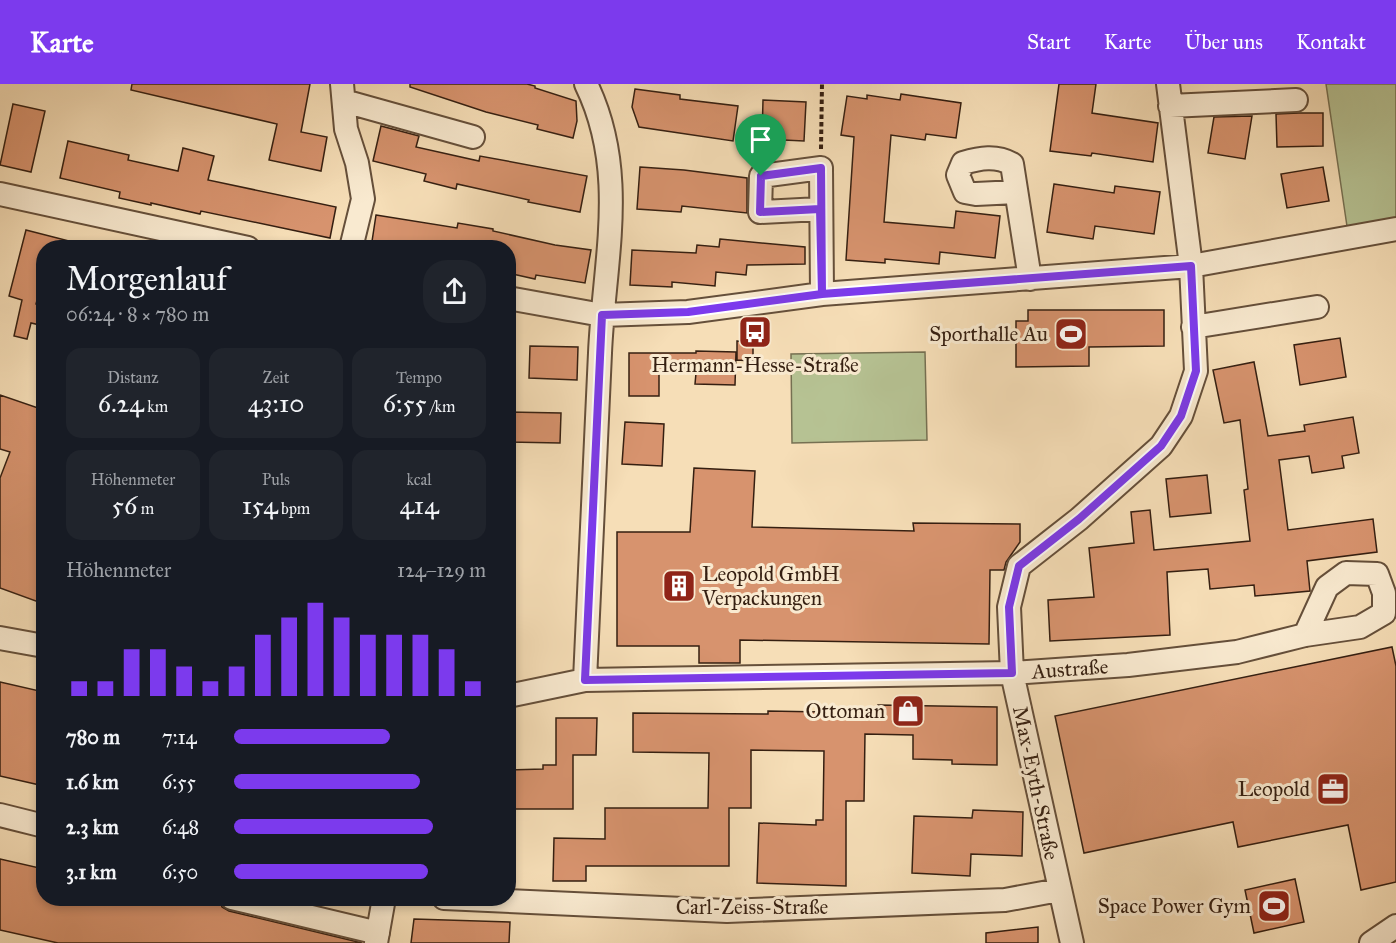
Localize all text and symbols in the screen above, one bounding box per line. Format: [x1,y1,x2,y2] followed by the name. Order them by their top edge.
[30,25,94,60] text: Karte
[1027,29,1071,55] text: Start
[1104,29,1152,55] text: Karte
[1185,29,1263,55] text: Über uns
[1296,29,1366,55] text: Kontakt
[735,114,786,176] pin
[744,123,777,156] icon: arrive
[66,259,227,299] text: Morgenlauf
[423,260,486,323] button: share
[66,302,209,326] text: 06:24 · 8 × 780 m
[737,314,773,350] bus stop icon: Hermann-Hesse-Straße
[1053,316,1089,352] sports icon: Sporthalle Au
[929,321,1048,347] place label: Sporthalle Au
[651,352,859,378] place label: Hermann-Hesse-Straße
[107,368,159,387] text: Distanz
[263,368,289,387] text: Zeit
[396,368,442,387] text: Tempo
[98,387,144,419] text: 6.24
[248,387,304,419] text: 43:10
[383,387,427,419] text: 6:55
[144,397,168,416] text: km
[427,397,455,416] text: /km
[91,470,175,489] text: Höhenmeter
[262,470,290,489] text: Puls
[406,470,432,489] text: kcal
[112,489,137,521] text: 56
[242,489,278,521] text: 154
[399,489,439,521] text: 414
[137,499,154,518] text: m
[278,499,310,518] text: bpm
[66,558,171,582] text: Höhenmeter
[397,558,486,582] text: 124–129 m
[701,561,840,611] place label: Leopold GmbH Verpackungen
[661,568,697,604] building icon: Leopold GmbH Verpackungen
[1030,653,1109,685] street label: Austraße
[890,693,926,729] shop icon: Ottoman
[806,698,885,724] place label: Ottoman
[1007,704,1065,863] street label: Max-Eyth-Straße
[66,725,120,749] text: 780 m
[162,725,197,749] text: 7:14
[66,770,119,794] text: 1.6 km
[162,770,196,794] text: 6:55
[1315,771,1351,807] office icon: Leopold
[1238,776,1310,802] place label: Leopold
[66,815,119,839] text: 2.3 km
[162,815,199,839] text: 6:48
[66,860,116,884] text: 3.1 km
[162,860,198,884] text: 6:50
[1256,888,1292,924] sports icon: Space Power Gym
[1098,893,1251,919] place label: Space Power Gym
[676,894,829,920] street label: Carl-Zeiss-Straße

